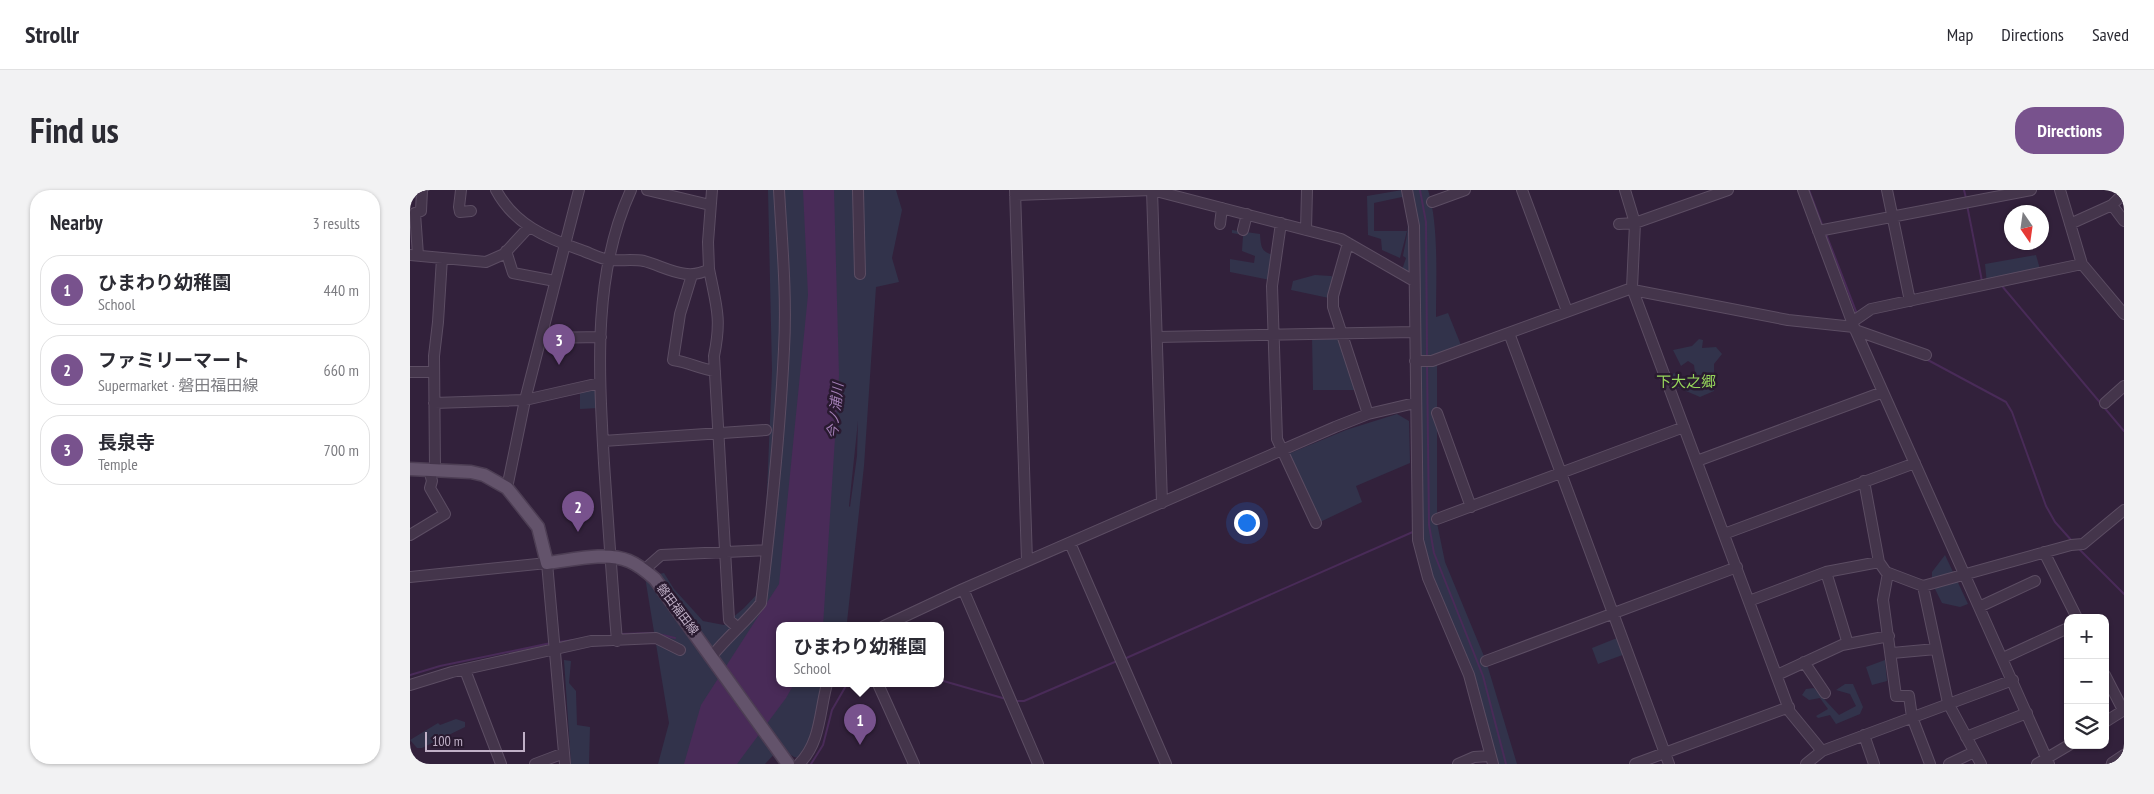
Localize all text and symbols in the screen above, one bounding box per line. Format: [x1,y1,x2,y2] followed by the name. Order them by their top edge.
[25,19,79,50] text: Strollr
[1947,23,1973,46] text: Map
[2001,23,2064,46] text: Directions
[2092,23,2129,46] text: Saved
[30,107,119,153] text: Find us
[2015,107,2124,154] button: Directions
[2004,205,2049,250] north arrow
[50,209,103,236] text: Nearby
[313,213,360,233] text: 3 results
[98,270,231,294] text: ひまわり幼稚園
[63,280,71,300] text: 1
[324,280,359,300] text: 440 m
[98,294,135,314] text: School
[543,324,575,365] pin: 3
[98,348,250,372] text: ファミリーマート
[63,360,71,380] text: 2
[324,360,359,380] text: 660 m
[1656,372,1716,391] district label: 下大之郷
[98,375,258,395] text: Supermarket · 磐田福田線
[823,380,847,440] water label: 今ノ浦川
[98,430,155,454] text: 長泉寺
[63,440,71,460] text: 3
[324,440,359,460] text: 700 m
[98,454,138,474] text: Temple
[562,491,594,532] pin: 2
[1234,510,1260,536] your location
[654,581,702,637] street label: 磐田福田線
[2064,614,2109,749] map controls
[2064,614,2109,659] button: +
[776,622,944,687] popup
[793,634,927,658] text: ひまわり幼稚園
[793,658,831,678] text: School
[2064,659,2109,704] button: −
[844,704,876,745] pin: 1
[2064,704,2109,749] button: layers
[425,729,525,752] scale bar
[432,732,463,750] text: 100 m

